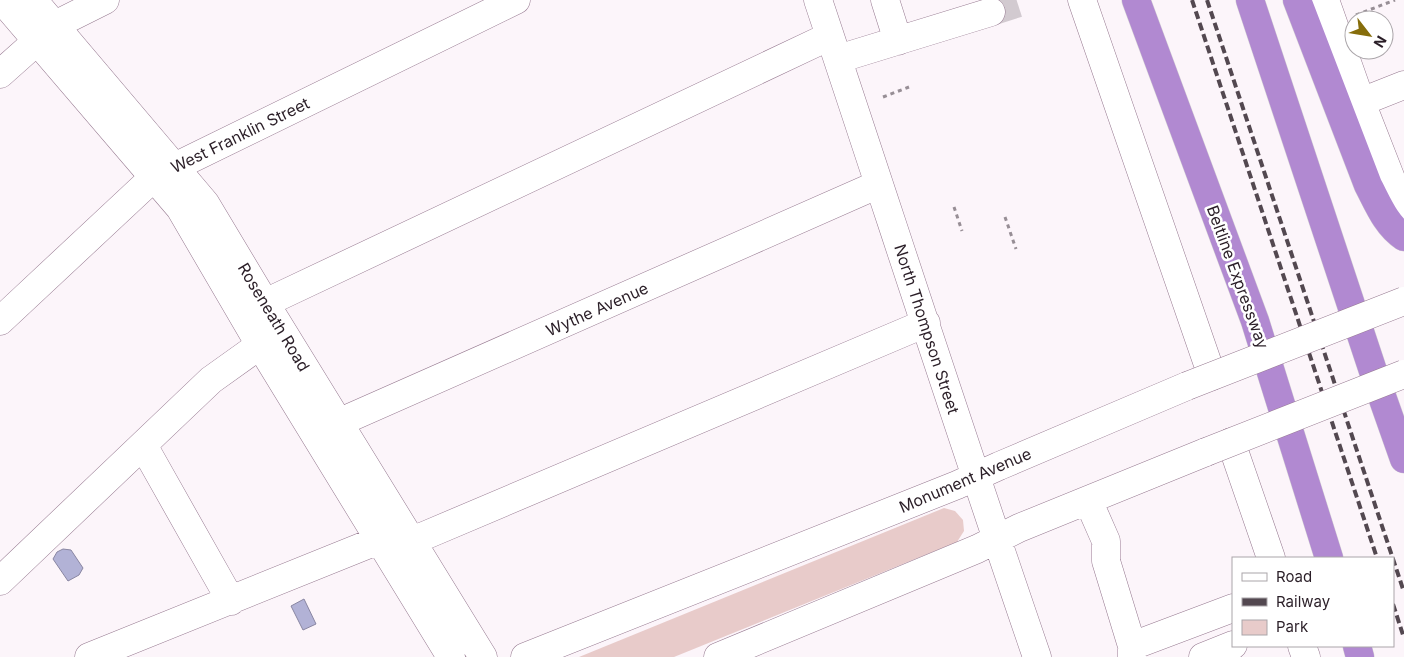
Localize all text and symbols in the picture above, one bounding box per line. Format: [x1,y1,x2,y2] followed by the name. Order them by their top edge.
[1344,10,1394,60] north arrow
[1371,33,1391,51] text: N
[168,93,312,177] street label: West Franklin Street
[1203,203,1273,351] street label: Beltline Expressway
[890,242,964,416] street label: North Thompson Street
[234,259,314,375] street label: Roseneath Road
[543,278,651,340] street label: Wythe Avenue
[896,443,1034,517] street label: Monument Avenue
[1232,557,1394,647] legend
[1276,567,1312,586] text: Road
[1276,592,1331,611] text: Railway
[1276,617,1309,636] text: Park

